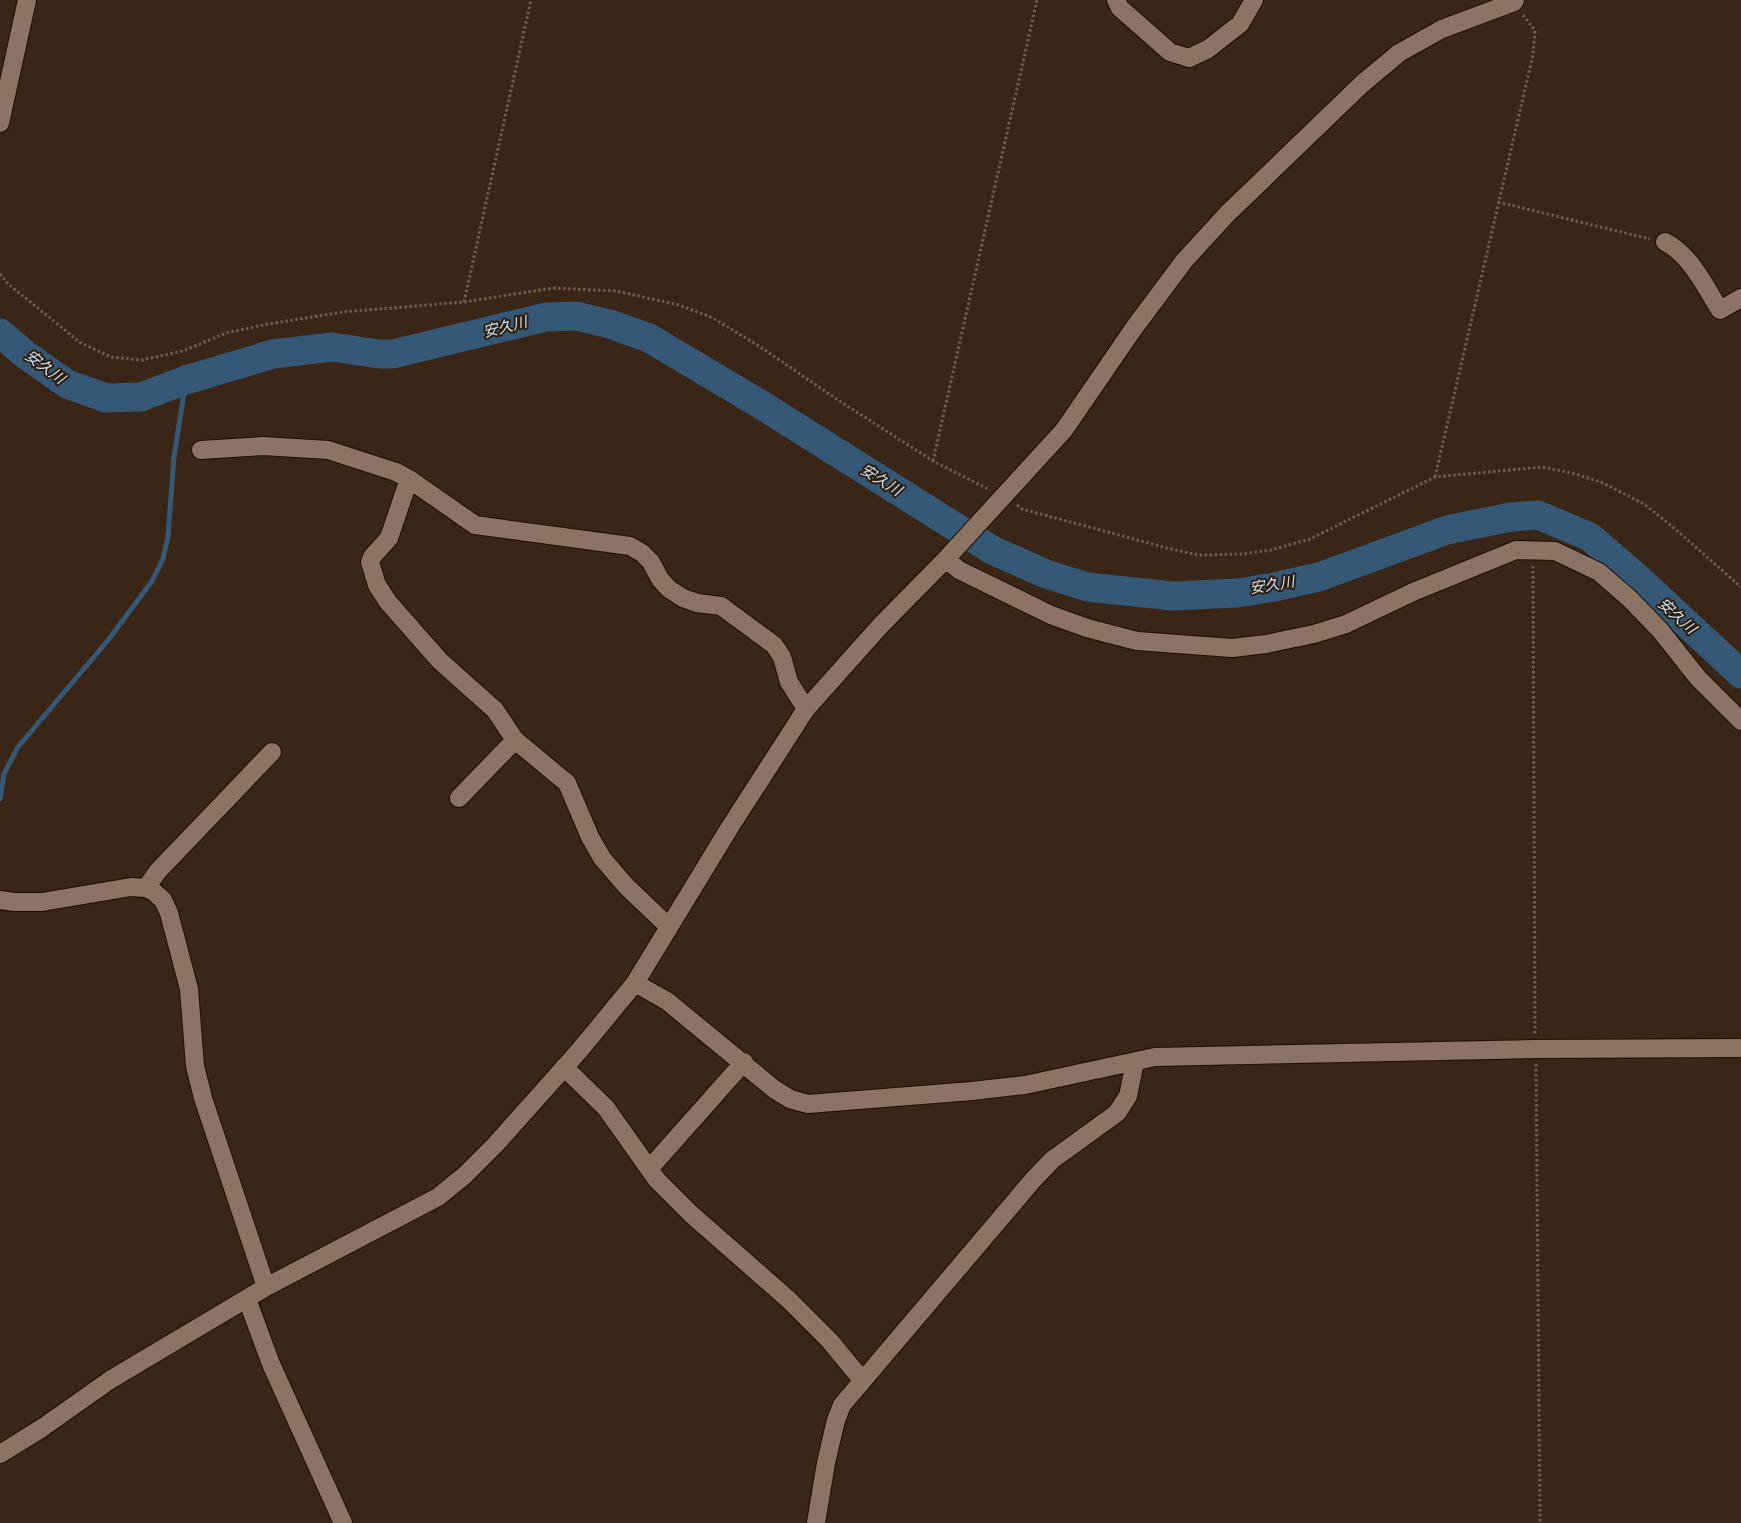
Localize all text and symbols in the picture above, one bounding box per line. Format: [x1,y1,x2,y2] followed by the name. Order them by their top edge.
[481,312,531,341] water label: 安久川
[22,346,70,389] water label: 安久川
[857,460,907,501] water label: 安久川
[1248,572,1298,597] water label: 安久川
[1654,594,1701,639] water label: 安久川

